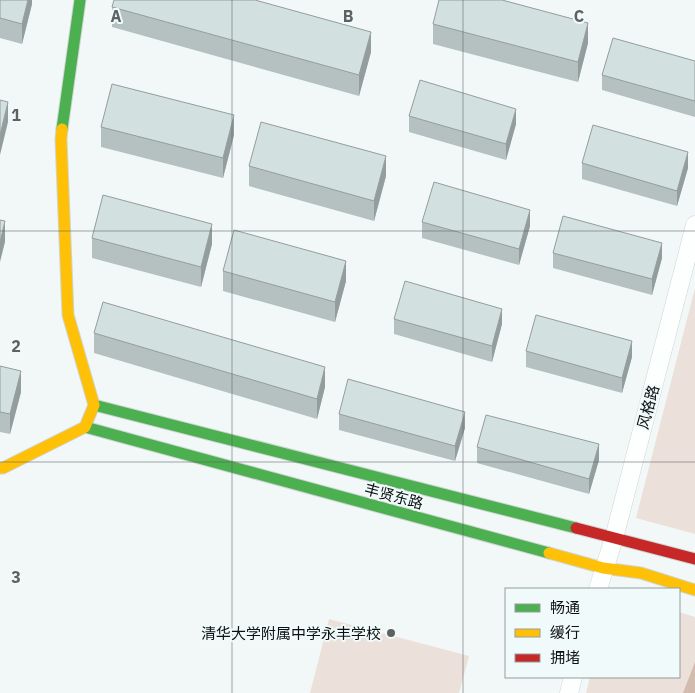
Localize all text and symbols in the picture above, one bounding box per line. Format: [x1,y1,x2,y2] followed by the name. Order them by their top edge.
[111,6,122,26] text: A
[343,6,354,26] text: B
[574,6,584,26] text: C
[11,105,21,125] text: 1
[11,336,21,356] text: 2
[633,383,663,431] street label: 风格路
[363,479,425,513] street label: 丰贤东路
[11,567,21,587] text: 3
[505,588,680,678] legend
[550,598,580,617] text: 畅通
[550,623,580,642] text: 缓行
[201,624,381,643] place label: 清华大学附属中学永丰学校
[385,627,397,639] marker: 清华大学附属中学永丰学校
[550,648,580,667] text: 拥堵

